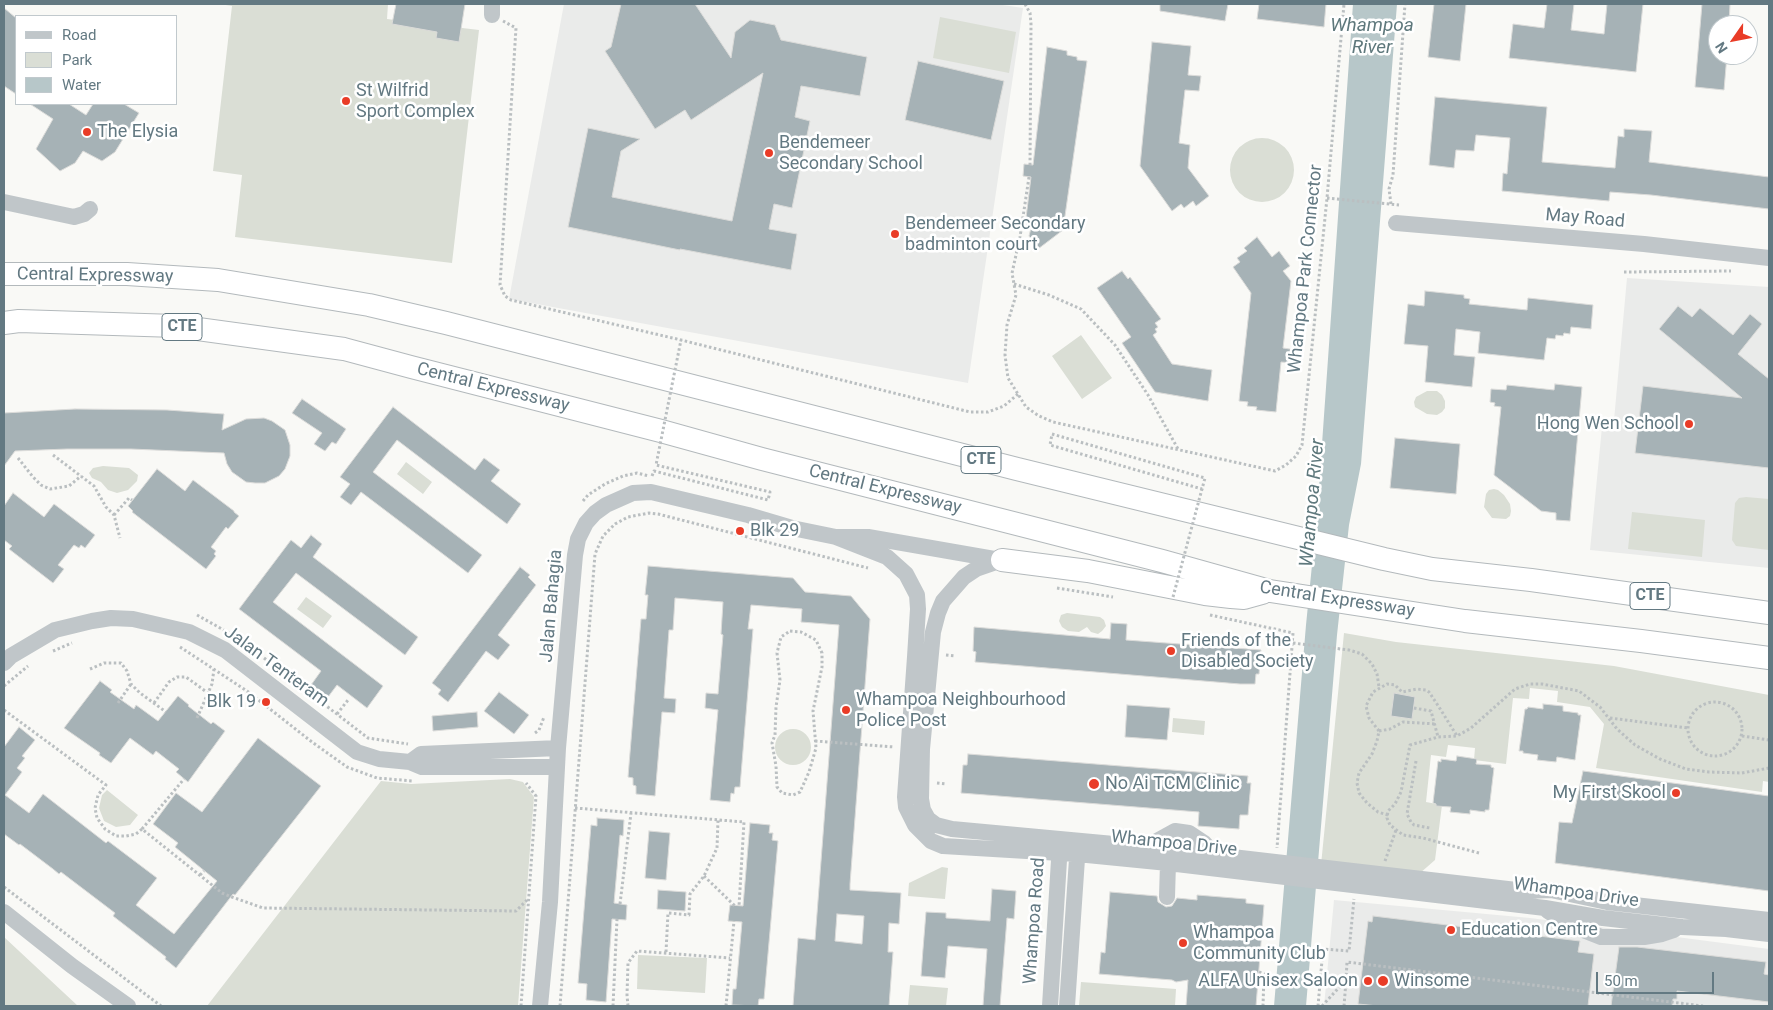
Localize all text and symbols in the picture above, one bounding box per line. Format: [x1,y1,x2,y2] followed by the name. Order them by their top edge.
[15,15,178,105] legend
[1330,15,1414,59] water label: Whampoa River
[1708,15,1758,65] north arrow
[62,26,96,44] text: Road
[1712,39,1731,56] text: N
[62,51,92,69] text: Park
[62,76,101,94] text: Water
[356,80,475,122] place label: St Wilfrid Sport Complex
[340,95,352,107] marker: St Wilfrid Sport Complex
[97,121,178,143] place label: The Elysia
[81,126,93,138] marker: The Elysia
[779,132,923,174] place label: Bendemeer Secondary School
[763,147,775,159] marker: Bendemeer Secondary School
[1284,164,1328,374] street label: Whampoa Park Connector
[1544,205,1626,233] street label: May Road
[905,213,1085,255] place label: Bendemeer Secondary badminton court
[889,228,901,240] marker: Bendemeer Secondary badminton court
[17,264,173,288] street label: Central Expressway
[162,314,202,341] road number: CTE
[414,359,572,417] street label: Central Expressway
[1537,413,1679,435] place label: Hong Wen School
[1683,418,1695,430] marker: Hong Wen School
[1296,438,1330,568] water label: Whampoa River
[961,446,1001,474] road number: CTE
[806,461,964,519] street label: Central Expressway
[750,520,799,542] place label: Blk 29
[734,525,746,537] marker: Blk 29
[536,549,568,663] street label: Jalan Bahagia
[1258,577,1416,623] street label: Central Expressway
[1630,582,1670,610] road number: CTE
[219,622,333,712] street label: Jalan Tenteram
[1181,630,1314,672] place label: Friends of the Disabled Society
[1165,645,1177,657] marker: Friends of the Disabled Society
[856,689,1066,732] place label: Whampoa Neighbourhood Police Post
[207,691,256,713] place label: Blk 19
[260,696,272,708] marker: Blk 19
[840,704,852,716] marker: Whampoa Neighbourhood Police Post
[1105,773,1240,795] place label: No Ai TCM Clinic
[1087,777,1101,791] marker: No Ai TCM Clinic
[1553,782,1666,804] place label: My First Skool
[1670,787,1682,799] marker: My First Skool
[1110,827,1238,861] street label: Whampoa Drive
[1020,857,1050,985] street label: Whampoa Road
[1512,874,1640,912] street label: Whampoa Drive
[1461,919,1598,941] place label: Education Centre
[1193,922,1326,964] place label: Whampoa Community Club
[1445,924,1457,936] marker: Education Centre
[1177,937,1189,949] marker: Whampoa Community Club
[1598,962,1716,994] scale bar
[1198,970,1358,992] place label: ALFA Unisex Saloon
[1394,970,1469,992] place label: Winsome
[1604,972,1638,990] text: 50 m
[1376,974,1390,988] marker: Winsome
[1362,975,1374,987] marker: ALFA Unisex Saloon

